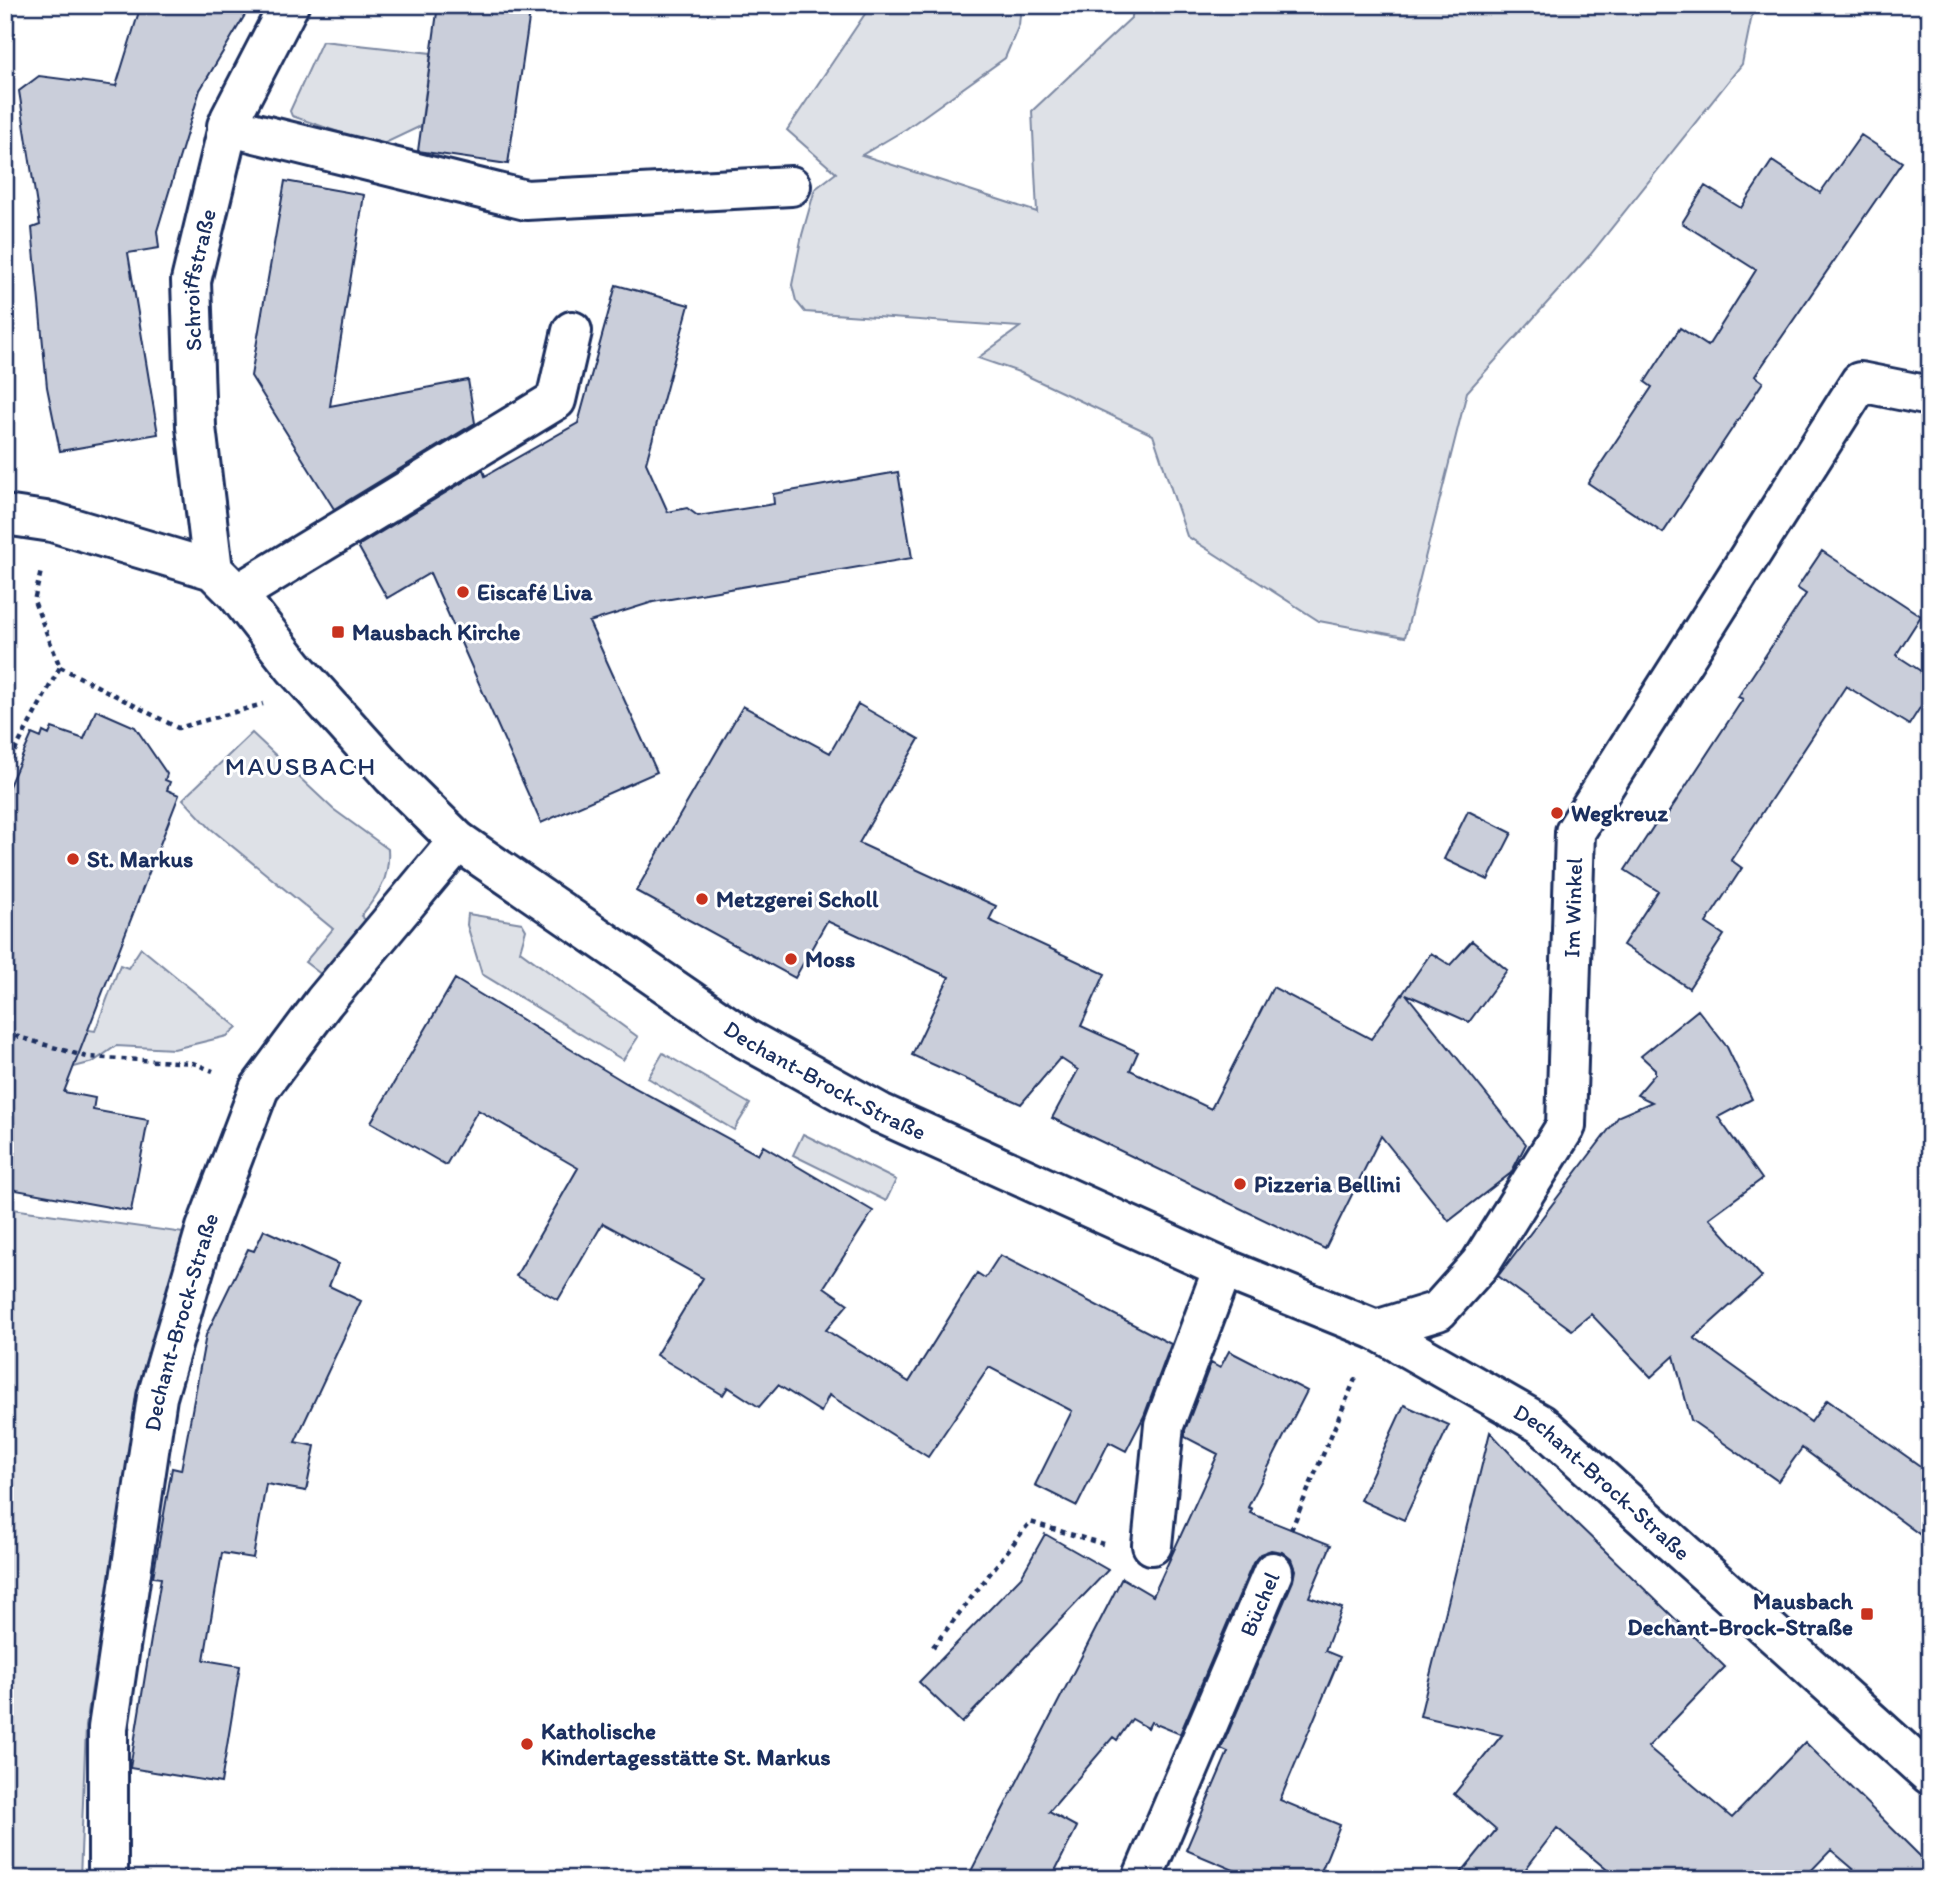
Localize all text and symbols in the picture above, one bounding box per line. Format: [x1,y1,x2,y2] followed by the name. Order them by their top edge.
[176,206,222,352] street label: Schroiffstraße
[477,578,593,606] place label: Eiscafé Liva
[455,584,471,600] marker: Eiscafé Liva
[352,618,521,646] place label: Mausbach Kirche
[330,624,346,640] marker: Mausbach Kirche
[225,750,377,782] district label: MAUSBACH
[1571,799,1668,827] place label: Wegkreuz
[1549,805,1565,821] marker: Wegkreuz
[87,845,193,873] place label: St. Markus
[65,851,81,867] marker: St. Markus
[1557,857,1588,958] street label: Im Winkel
[716,885,879,913] place label: Metzgerei Scholl
[694,891,710,907] marker: Metzgerei Scholl
[805,945,855,973] place label: Moss
[783,951,799,967] marker: Moss
[718,1014,931,1146] street label: Dechant-Brock-Straße
[1254,1170,1401,1198] place label: Pizzeria Bellini
[1232,1176,1248,1192] marker: Pizzeria Bellini
[138,1209,225,1433] street label: Dechant-Brock-Straße
[1509,1397,1696,1566] street label: Dechant-Brock-Straße
[1233,1567,1286,1641] street label: Büchel
[1627,1587,1854,1641] place label: Mausbach Dechant-Brock-Straße
[1859,1606,1875,1622] marker: Mausbach Dechant-Brock-Straße
[541,1717,831,1771] place label: Katholische Kindertagesstätte St. Markus
[519,1736,535,1752] marker: Katholische Kindertagesstätte St. Markus

